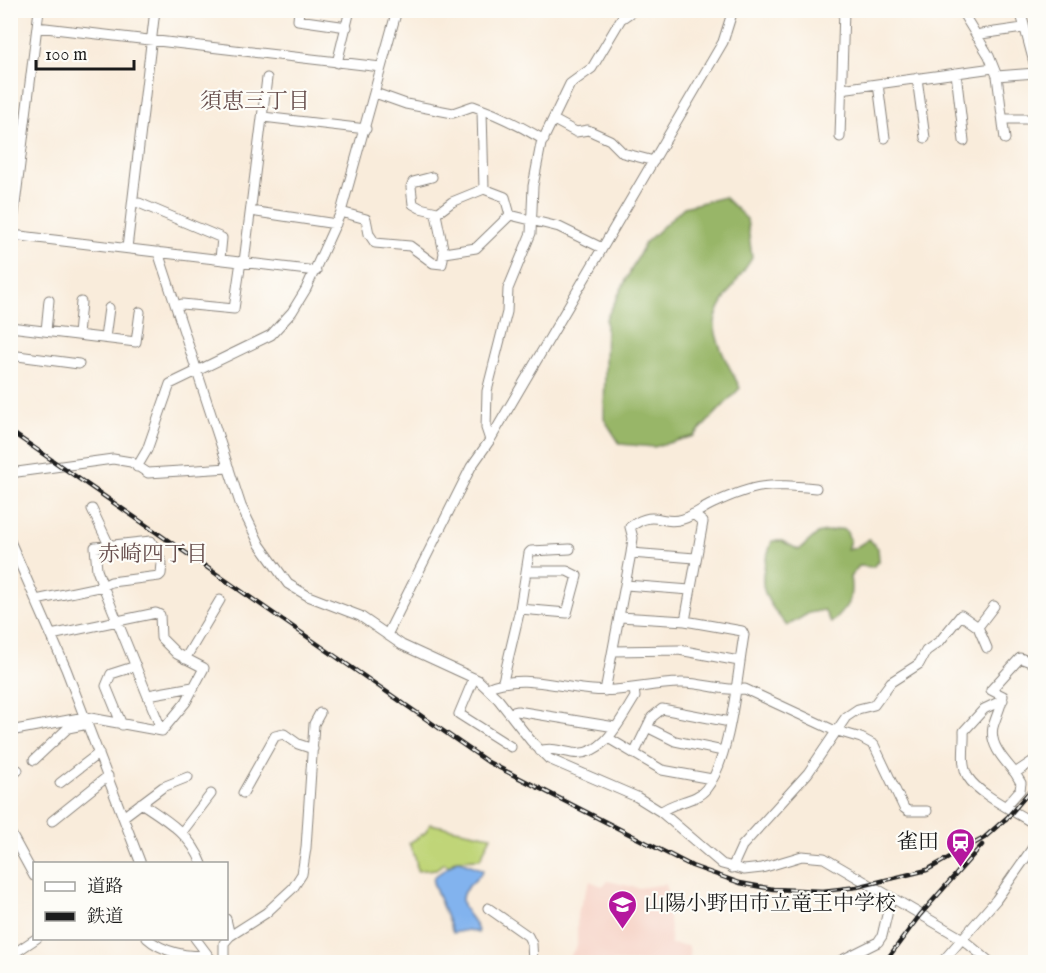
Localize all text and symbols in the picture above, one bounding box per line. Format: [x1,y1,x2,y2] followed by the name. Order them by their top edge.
[36,33,134,71] scale bar
[45,44,87,67] text: 100 m
[200,88,310,116] district label: 須恵三丁目
[98,541,208,569] district label: 赤崎四丁目
[944,826,976,868] station icon: 雀田
[897,829,939,856] place label: 雀田
[33,862,228,940] legend
[87,876,123,899] text: 道路
[607,888,639,930] school or university icon: 山陽小野田市立竜王中学校
[644,891,896,918] place label: 山陽小野田市立竜王中学校
[87,906,123,929] text: 鉄道

